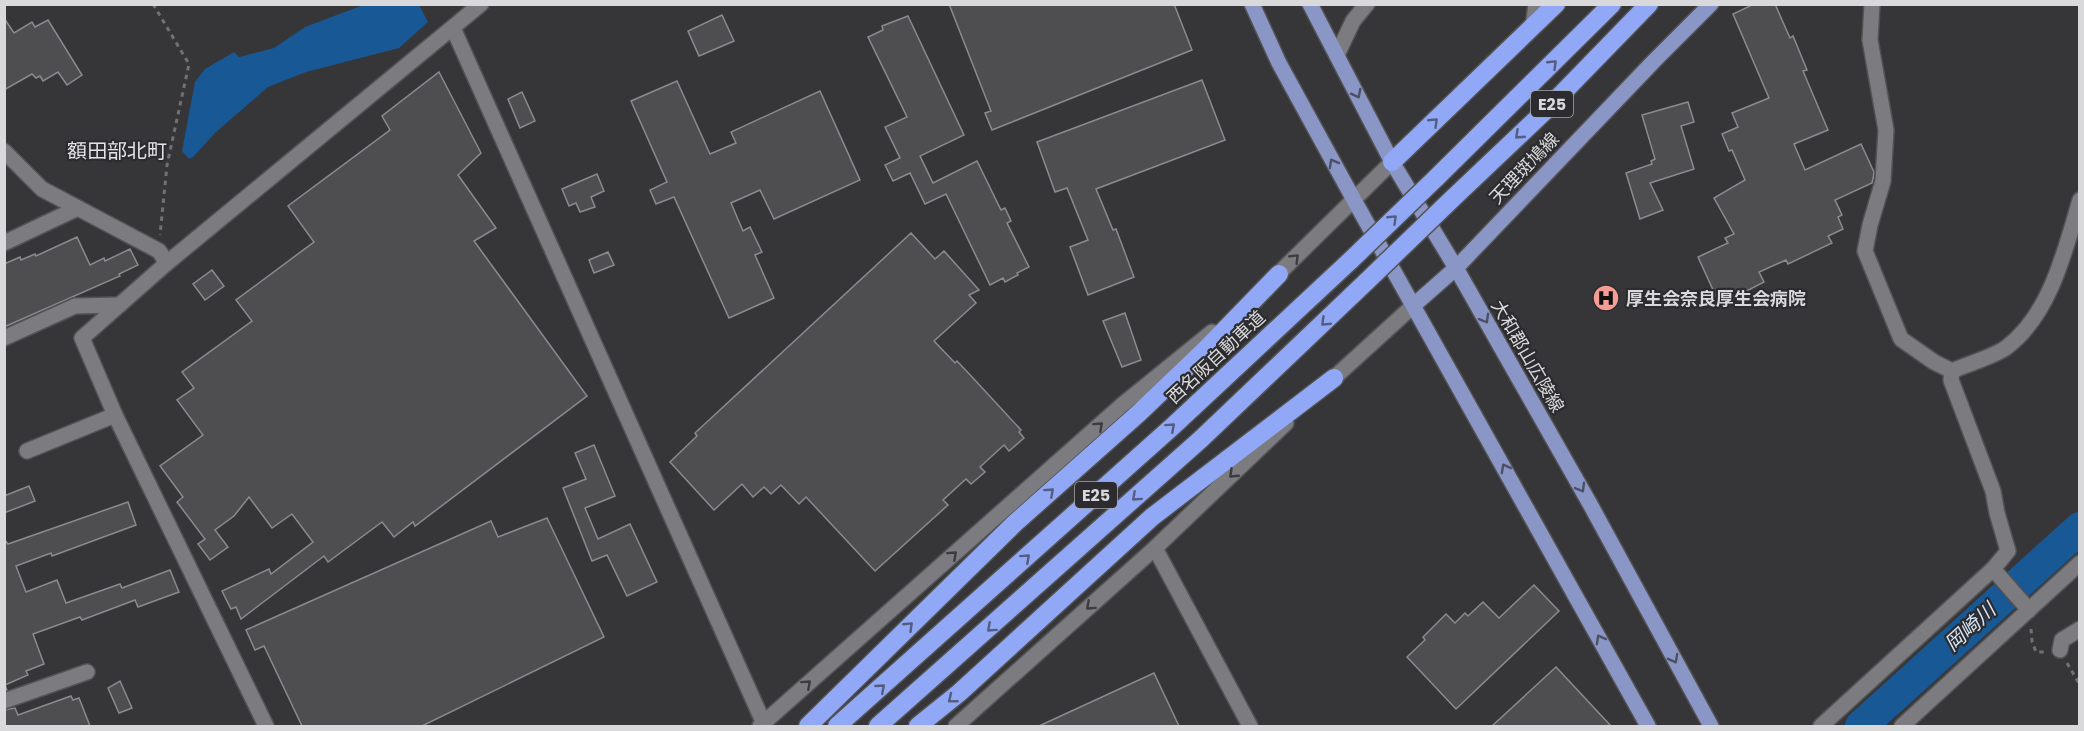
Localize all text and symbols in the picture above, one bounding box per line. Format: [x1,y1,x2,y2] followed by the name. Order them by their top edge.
[1545,61,1556,72] one-way arrow
[1350,87,1361,98] one-way arrow
[1531,91,1573,117] road number: E25
[1427,118,1438,129] one-way arrow
[1484,127,1564,209] street label: 天理斑鳩線
[1515,128,1526,139] one-way arrow
[67,137,167,165] district label: 額田部北町
[1329,159,1340,169] one-way arrow
[1386,216,1397,227] one-way arrow
[1289,254,1299,265] one-way arrow
[1591,283,1621,313] hospital icon: 厚生会奈良厚生会病院
[1626,286,1806,311] place label: 厚生会奈良厚生会病院
[1486,295,1570,417] street label: 大和郡山広陵線
[1161,305,1271,409] street label: 西名阪自動車道
[1477,313,1489,323] one-way arrow
[1321,314,1332,325] one-way arrow
[1092,422,1103,433] one-way arrow
[1164,424,1175,435] one-way arrow
[1501,464,1512,475] one-way arrow
[1229,467,1239,478] one-way arrow
[1075,482,1117,508] road number: E25
[1574,482,1585,492] one-way arrow
[1043,488,1054,499] one-way arrow
[1132,490,1143,501] one-way arrow
[946,551,957,562] one-way arrow
[1019,554,1030,565] one-way arrow
[1938,595,2003,657] water label: 岡崎川
[1086,599,1096,610] one-way arrow
[987,621,998,632] one-way arrow
[902,622,912,633] one-way arrow
[1595,635,1607,645] one-way arrow
[1667,653,1678,664] one-way arrow
[800,680,811,691] one-way arrow
[874,684,885,695] one-way arrow
[948,691,959,702] one-way arrow

